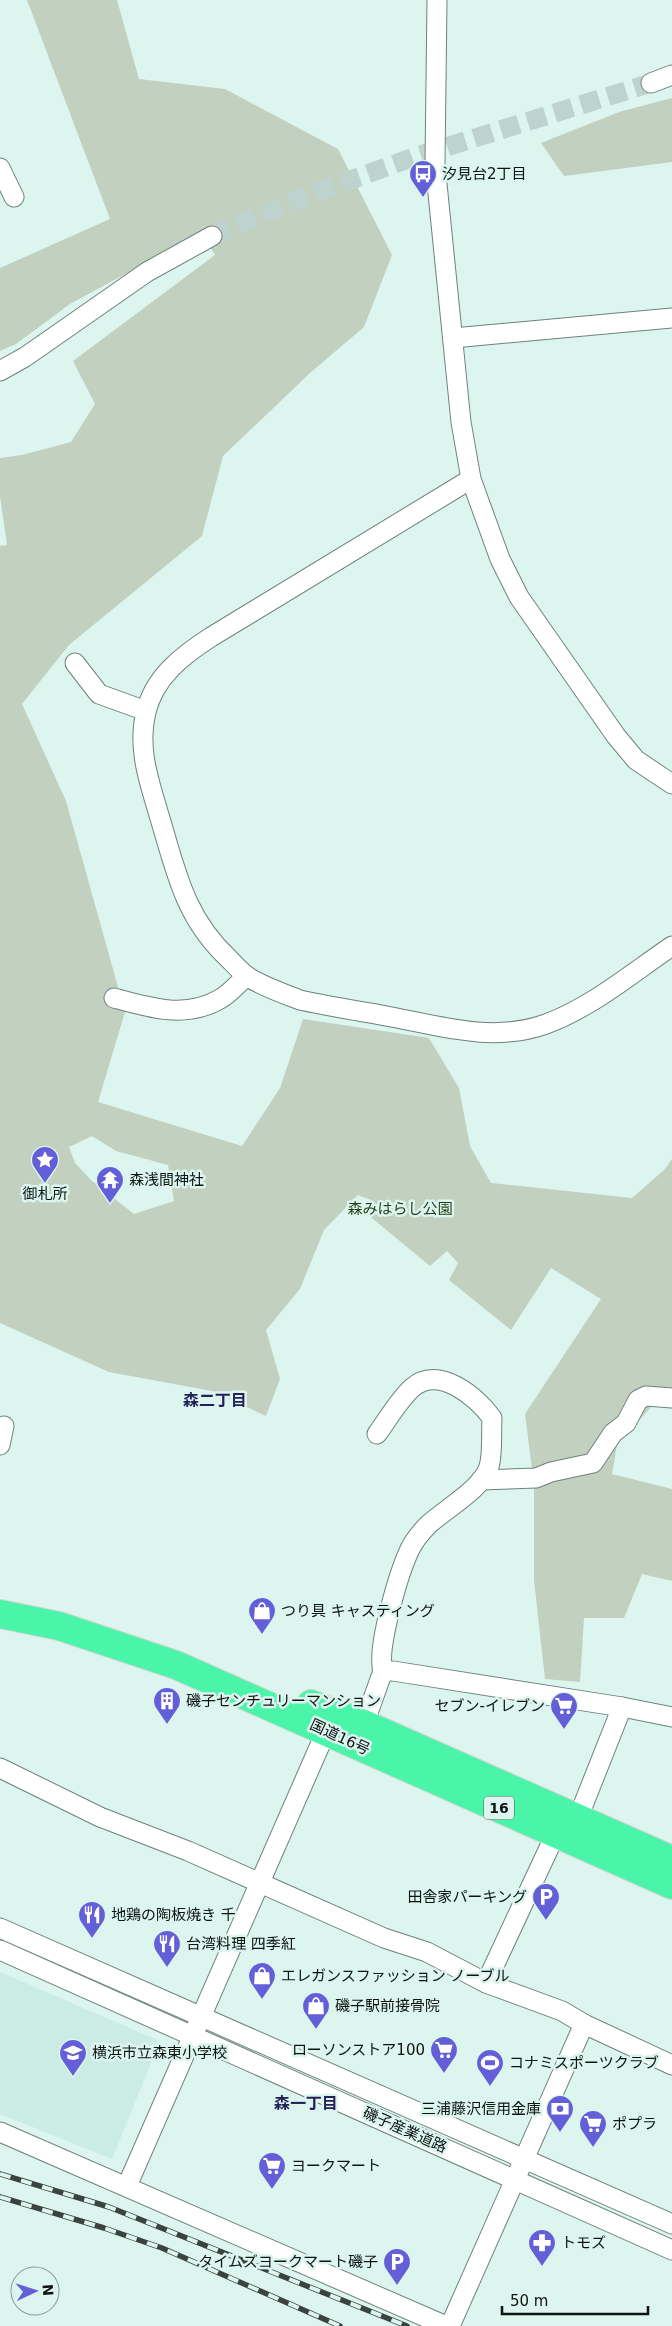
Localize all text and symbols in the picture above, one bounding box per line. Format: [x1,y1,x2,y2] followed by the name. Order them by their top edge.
[408,159,438,198] bus stop icon: 汐見台2丁目
[442,165,527,183] place label: 汐見台2丁目
[30,1145,60,1184] place icon: 御札所
[95,1165,125,1204] temple icon: 森浅間神社
[129,1171,204,1189] place label: 森浅間神社
[22,1185,68,1203] place label: 御札所
[347,1200,453,1218] park label: 森みはらし公園
[183,1391,247,1410] district label: 森二丁目
[247,1596,277,1635] shop icon: つり具 キャスティング
[281,1602,435,1620] place label: つり具 キャスティング
[152,1686,182,1725] building icon: 磯子センチュリーマンション
[549,1691,579,1730] supermarket icon: セブン-イレブン
[186,1692,381,1710] place label: 磯子センチュリーマンション
[435,1697,545,1715] place label: セブン-イレブン
[307,1715,373,1759] street label: 国道16号
[484,1796,514,1820] road number: 16
[531,1882,561,1921] parking icon: 田舎家パーキング
[407,1888,527,1906] place label: 田舎家パーキング
[77,1900,107,1939] restaurant icon: 地鶏の陶板焼き 千
[111,1906,236,1924] place label: 地鶏の陶板焼き 千
[152,1929,182,1968] restaurant icon: 台湾料理 四季紅
[186,1935,296,1953] place label: 台湾料理 四季紅
[247,1961,277,2000] shop icon: エレガンスファッション ノーブル
[281,1967,510,1985] place label: エレガンスファッション ノーブル
[301,1991,331,2030] shop icon: 磯子駅前接骨院
[335,1997,440,2015] place label: 磯子駅前接骨院
[429,2035,459,2074] supermarket icon: ローソンストア100
[58,2038,88,2077] school or university icon: 横浜市立森東小学校
[292,2041,425,2059] place label: ローソンストア100
[92,2044,227,2062] place label: 横浜市立森東小学校
[475,2048,505,2087] sports icon: コナミスポーツクラブ
[509,2054,659,2072] place label: コナミスポーツクラブ
[274,2094,338,2113] district label: 森一丁目
[545,2094,575,2133] bank icon: 三浦藤沢信用金庫
[421,2100,541,2118] place label: 三浦藤沢信用金庫
[360,2103,450,2157] street label: 磯子産業道路
[578,2109,608,2148] supermarket icon: ポプラ
[612,2115,657,2133] place label: ポプラ
[257,2151,287,2190] supermarket icon: ヨークマート
[291,2157,381,2175] place label: ヨークマート
[527,2228,557,2267] pharmacy icon: トモズ
[561,2234,606,2252] place label: トモズ
[382,2247,412,2286] parking icon: タイムズヨークマート磯子
[198,2253,378,2271] place label: タイムズヨークマート磯子
[10,2266,60,2316] north arrow
[40,2284,56,2296] text: N
[502,2284,648,2316] scale bar
[510,2292,548,2310] text: 50 m

